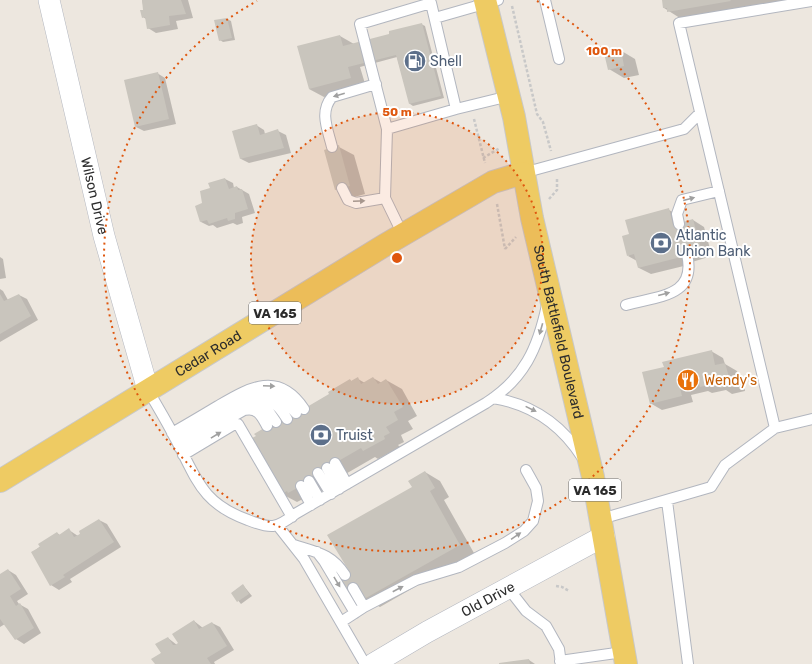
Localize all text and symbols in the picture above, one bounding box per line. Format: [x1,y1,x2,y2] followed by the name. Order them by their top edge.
[586,44,622,58] text: 100 m
[402,48,428,74] fuel station icon: Shell
[430,53,462,70] place label: Shell
[332,92,344,98] one-way arrow
[382,105,412,119] text: 50 m
[77,156,111,236] street label: Wilson Drive
[683,196,695,202] one-way arrow
[353,198,366,205] one-way arrow
[676,227,751,260] place label: Atlantic Union Bank
[648,230,674,256] bank icon: Atlantic Union Bank
[530,243,587,421] street label: South Battlefield Boulevard
[390,251,404,265] centre of rings
[658,291,670,297] one-way arrow
[249,302,301,324] road number: VA 165
[538,324,544,336] one-way arrow
[172,327,245,381] street label: Cedar Road
[675,367,701,393] restaurant icon: Wendy's
[704,372,757,389] place label: Wendy's
[263,383,276,389] one-way arrow
[525,406,536,412] one-way arrow
[308,422,334,448] bank icon: Truist
[336,427,373,444] place label: Truist
[211,431,221,439] one-way arrow
[569,479,621,501] road number: VA 165
[511,532,521,540] one-way arrow
[333,576,340,588] one-way arrow
[458,578,518,621] street label: Old Drive
[393,586,404,592] one-way arrow

